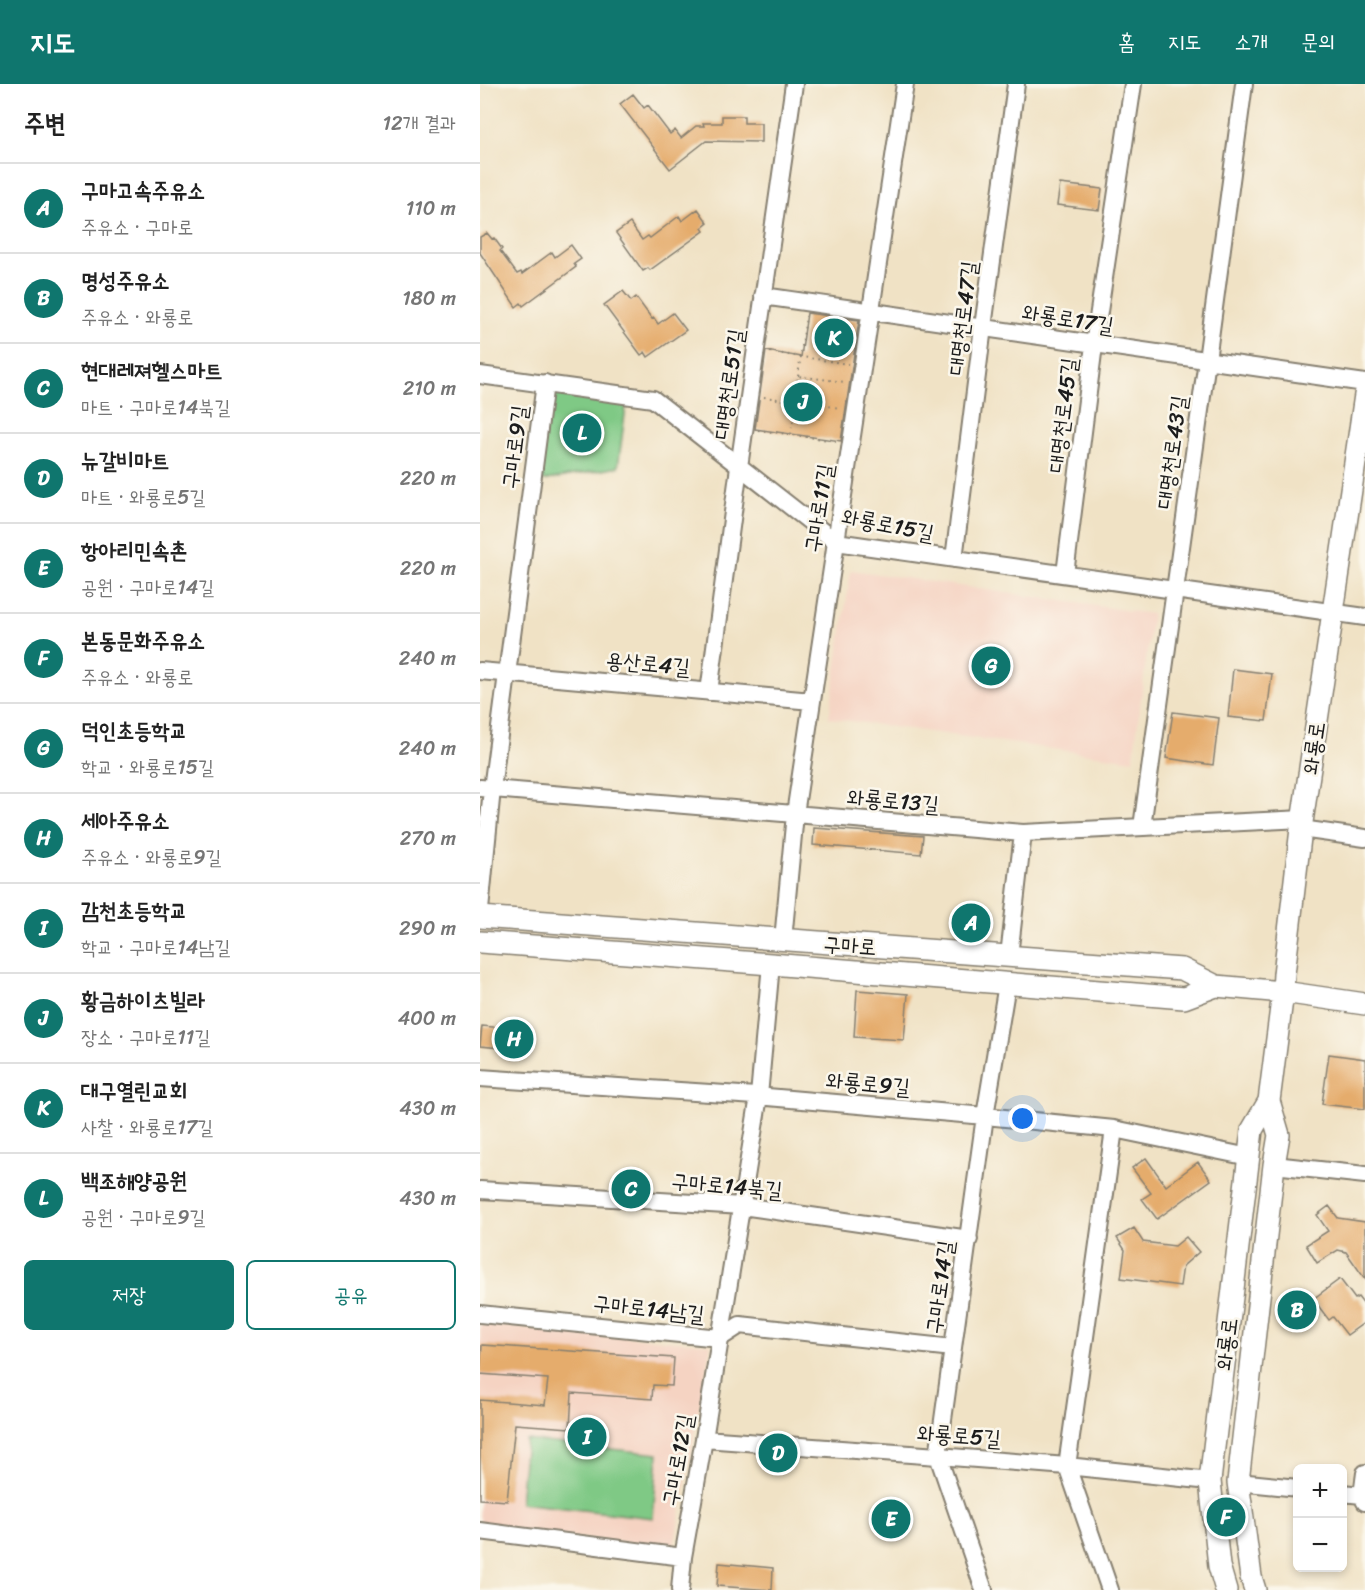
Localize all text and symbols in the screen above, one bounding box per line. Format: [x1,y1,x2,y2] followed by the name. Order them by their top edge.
[30,18,75,67] text: 지도
[1118,23,1135,61] text: 홈
[1168,23,1201,61] text: 지도
[1234,23,1268,61] text: 소개
[1301,23,1335,61] text: 문의
[24,100,66,146] text: 주변
[382,106,456,141] text: 12개 결과
[81,171,205,210] text: 구마고속주유소
[37,191,50,226] text: A
[406,191,456,226] text: 110 m
[81,210,193,245] text: 주유소 · 구마로
[936,258,989,377] street label: 대명천로47길
[81,261,170,300] text: 명성주유소
[37,281,50,316] text: B
[402,281,456,316] text: 180 m
[1019,292,1117,345] street label: 와룡로17길
[81,300,193,335] text: 주유소 · 와룡로
[814,316,854,360] pin: K
[701,326,756,442] street label: 대명천로51길
[81,351,223,390] text: 현대레져헬스마트
[1036,355,1089,475] street label: 대명천로45길
[37,371,50,406] text: C
[403,371,456,406] text: 210 m
[784,380,822,424] pin: J
[81,390,231,425] text: 마트 · 구마로14북길
[1144,392,1199,511] street label: 대명천로43길
[490,403,539,491] street label: 구마로9길
[562,410,602,456] pin: L
[81,441,170,480] text: 뉴갈비마트
[792,460,845,555] street label: 구마로11길
[38,461,49,496] text: D
[400,461,456,496] text: 220 m
[81,480,206,515] text: 마트 · 와룡로5길
[838,496,938,553] street label: 와룡로15길
[81,531,187,570] text: 항아리민속촌
[38,551,49,586] text: E
[400,551,456,586] text: 220 m
[81,570,214,605] text: 공원 · 구마로14길
[81,621,205,660] text: 본동문화주유소
[604,640,692,687] street label: 용산로4길
[38,641,49,676] text: F
[399,641,456,676] text: 240 m
[972,644,1010,688] pin: G
[81,660,193,695] text: 주유소 · 와룡로
[81,711,187,750] text: 덕인초등학교
[1290,719,1337,777] street label: 와룡로
[37,731,50,766] text: G
[399,731,456,766] text: 240 m
[81,750,214,785] text: 학교 · 와룡로15길
[845,777,941,824] street label: 와룡로13길
[81,801,170,840] text: 세아주유소
[36,821,51,856] text: H
[400,821,456,856] text: 270 m
[81,840,222,875] text: 주유소 · 와룡로9길
[81,891,187,930] text: 감천초등학교
[952,900,990,946] pin: A
[40,911,47,946] text: I
[399,911,456,946] text: 290 m
[822,924,878,967] street label: 구마로
[81,930,231,965] text: 학교 · 구마로14남길
[81,981,205,1020] text: 황금하이츠빌라
[39,1001,48,1036] text: J
[398,1001,456,1036] text: 400 m
[495,1016,534,1062] pin: H
[81,1020,210,1055] text: 장소 · 구마로11길
[824,1060,912,1107] street label: 와룡로9길
[81,1071,187,1110] text: 대구열린교회
[37,1091,50,1126] text: K
[399,1091,456,1126] text: 430 m
[1008,1104,1037,1133] your location
[81,1110,213,1145] text: 사찰 · 와룡로17길
[81,1161,187,1200] text: 백조해양공원
[670,1161,785,1210] street label: 구마로14북길
[612,1166,650,1212] pin: C
[39,1181,48,1216] text: L
[399,1181,456,1216] text: 430 m
[81,1200,206,1235] text: 공원 · 구마로9길
[914,1238,965,1336] street label: 구마로14길
[24,1260,234,1330] button: 저장
[246,1260,456,1330] button: 공유
[591,1283,707,1334] street label: 구마로14남길
[1278,1288,1316,1332] pin: B
[1204,1315,1249,1373] street label: 와룡로
[650,1411,705,1509] street label: 구마로12길
[916,1413,1003,1458] street label: 와룡로5길
[568,1414,606,1460] pin: I
[758,1430,798,1476] pin: D
[1293,1464,1347,1572] map controls
[1293,1464,1347,1518] button: +
[1206,1494,1246,1540] pin: F
[872,1496,910,1542] pin: E
[1293,1518,1347,1572] button: −

